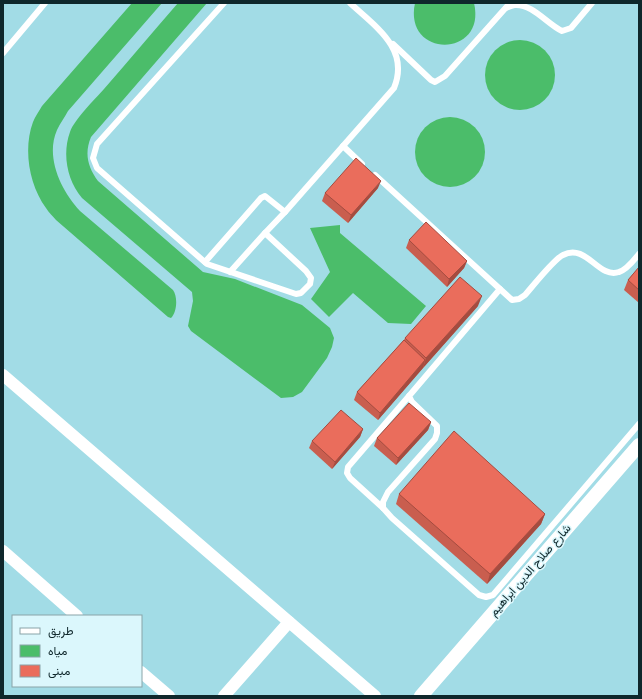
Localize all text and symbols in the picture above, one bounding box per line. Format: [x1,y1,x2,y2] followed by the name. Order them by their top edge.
[485,520,575,620] street label: شارع صلاح الدين ابراهيم
[12,615,142,687] legend
[48,623,74,639] text: طريق
[48,643,67,659] text: مياه
[48,663,70,679] text: مبنى

